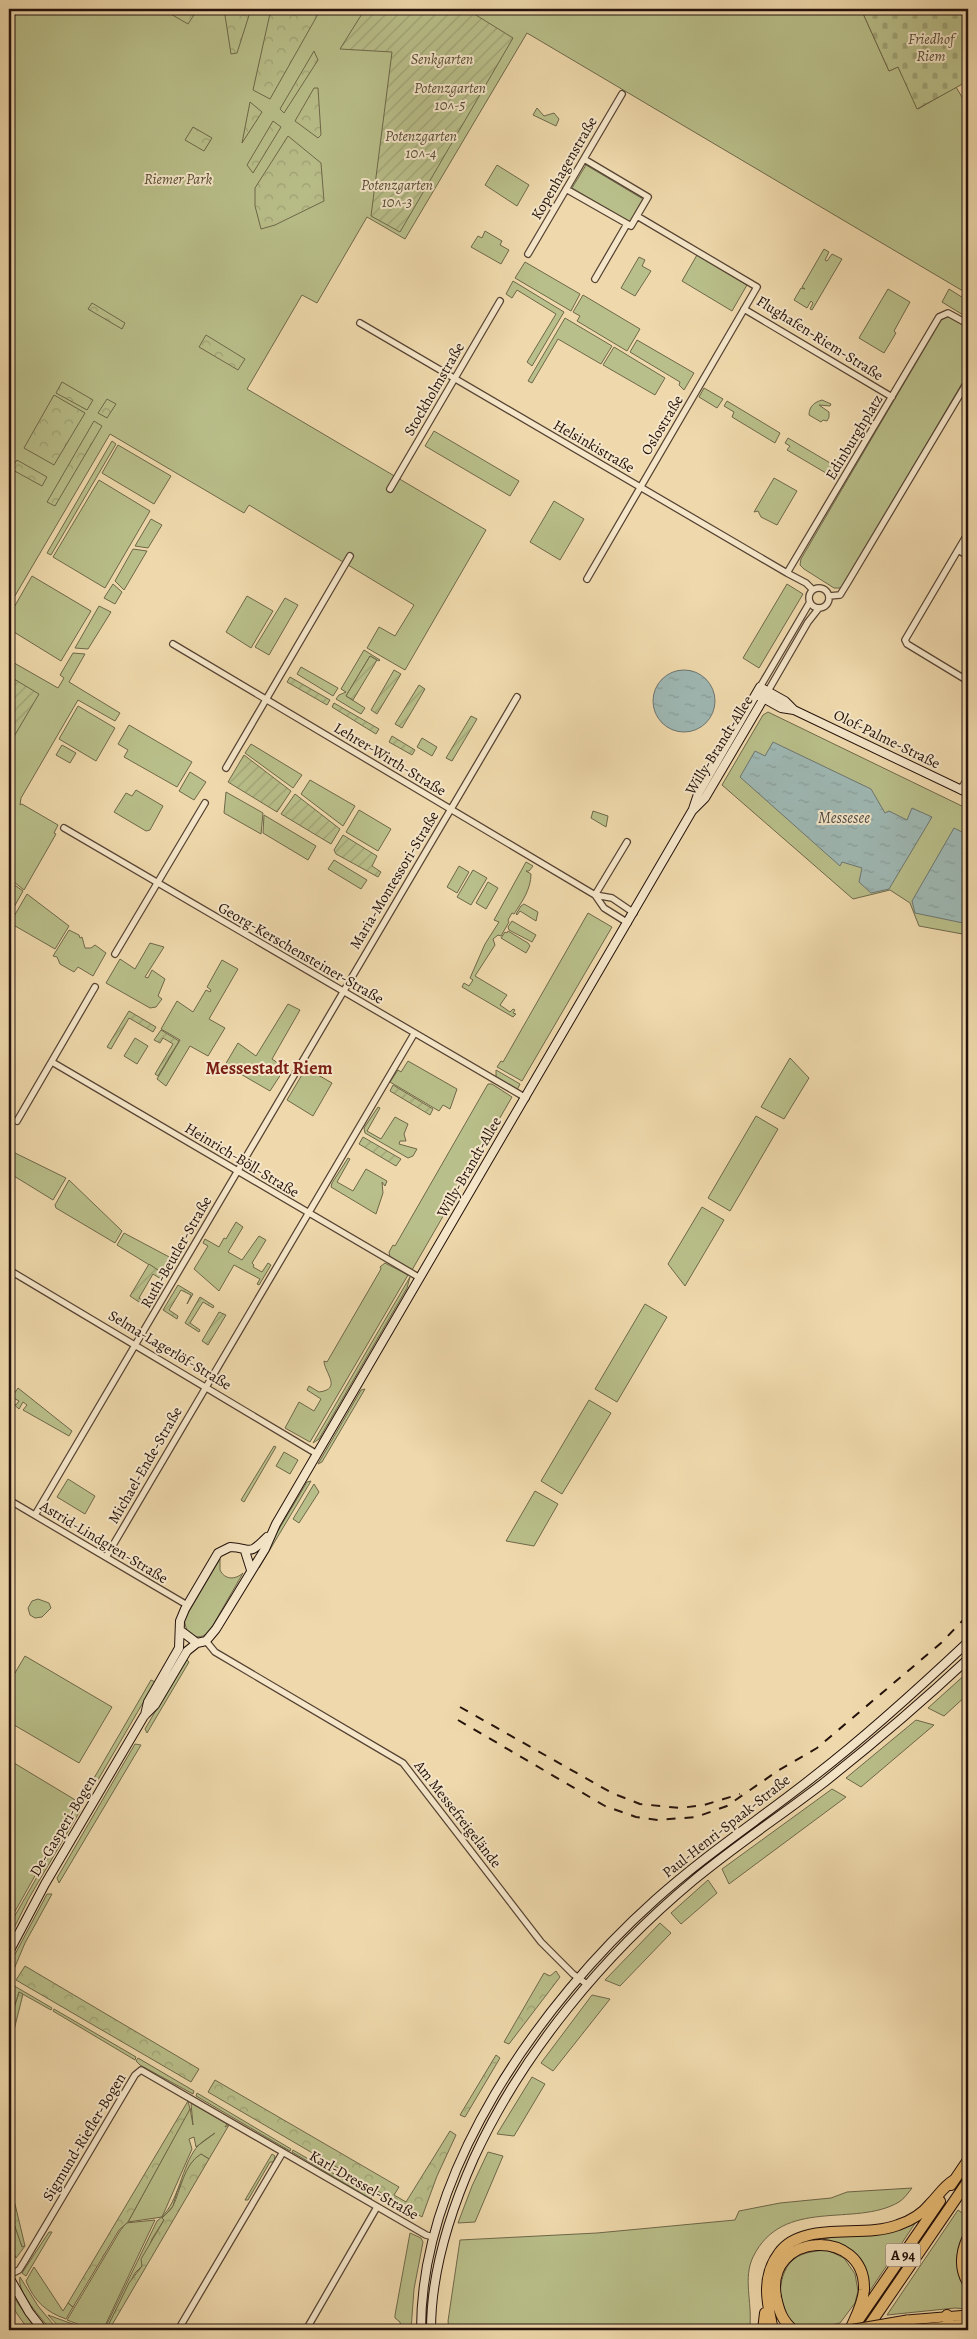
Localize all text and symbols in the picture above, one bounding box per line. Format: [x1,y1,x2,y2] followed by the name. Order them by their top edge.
[908,29,957,66] park label: Friedhof Riem
[411,49,473,69] park label: Senkgarten
[414,78,486,115] park label: Potenzgarten 10^-5
[526,113,602,223] street label: Kopenhagenstraße
[385,126,457,163] park label: Potenzgarten 10^-4
[144,169,212,189] park label: Riemer Park
[361,175,433,212] park label: Potenzgarten 10^-3
[753,291,887,385] street label: Flughafen-Riem-Straße
[399,338,469,439] street label: Stockholmstraße
[821,390,887,483] street label: Edinburghplatz
[636,391,688,459] street label: Oslostraße
[550,415,639,477] street label: Helsinkistraße
[680,691,758,799] street label: Willy-Brandt-Allee
[830,705,944,774] street label: Olof-Palme-Straße
[330,718,450,801] street label: Lehrer-Wirth-Straße
[345,807,443,953] street label: Maria-Montessori-Straße
[818,807,870,829] water label: Messesee
[214,897,388,1009] street label: Georg-Kerschensteiner-Straße
[205,1056,333,1080] district label: Messestadt Riem
[432,1113,506,1222] street label: Willy-Brandt-Allee
[181,1118,303,1202] street label: Heinrich-Böll-Straße
[136,1192,216,1312] street label: Ruth-Beutler-Straße
[105,1305,235,1395] street label: Selma-Lagerlöf-Straße
[103,1403,187,1527] street label: Michael-Ende-Straße
[35,1495,172,1588] street label: Astrid-Lindgren-Straße
[409,1755,506,1872] street label: Am Messefreigelände
[658,1770,794,1882] street label: Paul-Henri-Spaak-Straße
[25,1772,101,1880] street label: De-Gasperi-Bogen
[38,2069,130,2205] street label: Sigmund-Riefler-Bogen
[306,2146,422,2225] street label: Karl-Dressel-Straße
[886,2244,920,2266] road number: A 94

